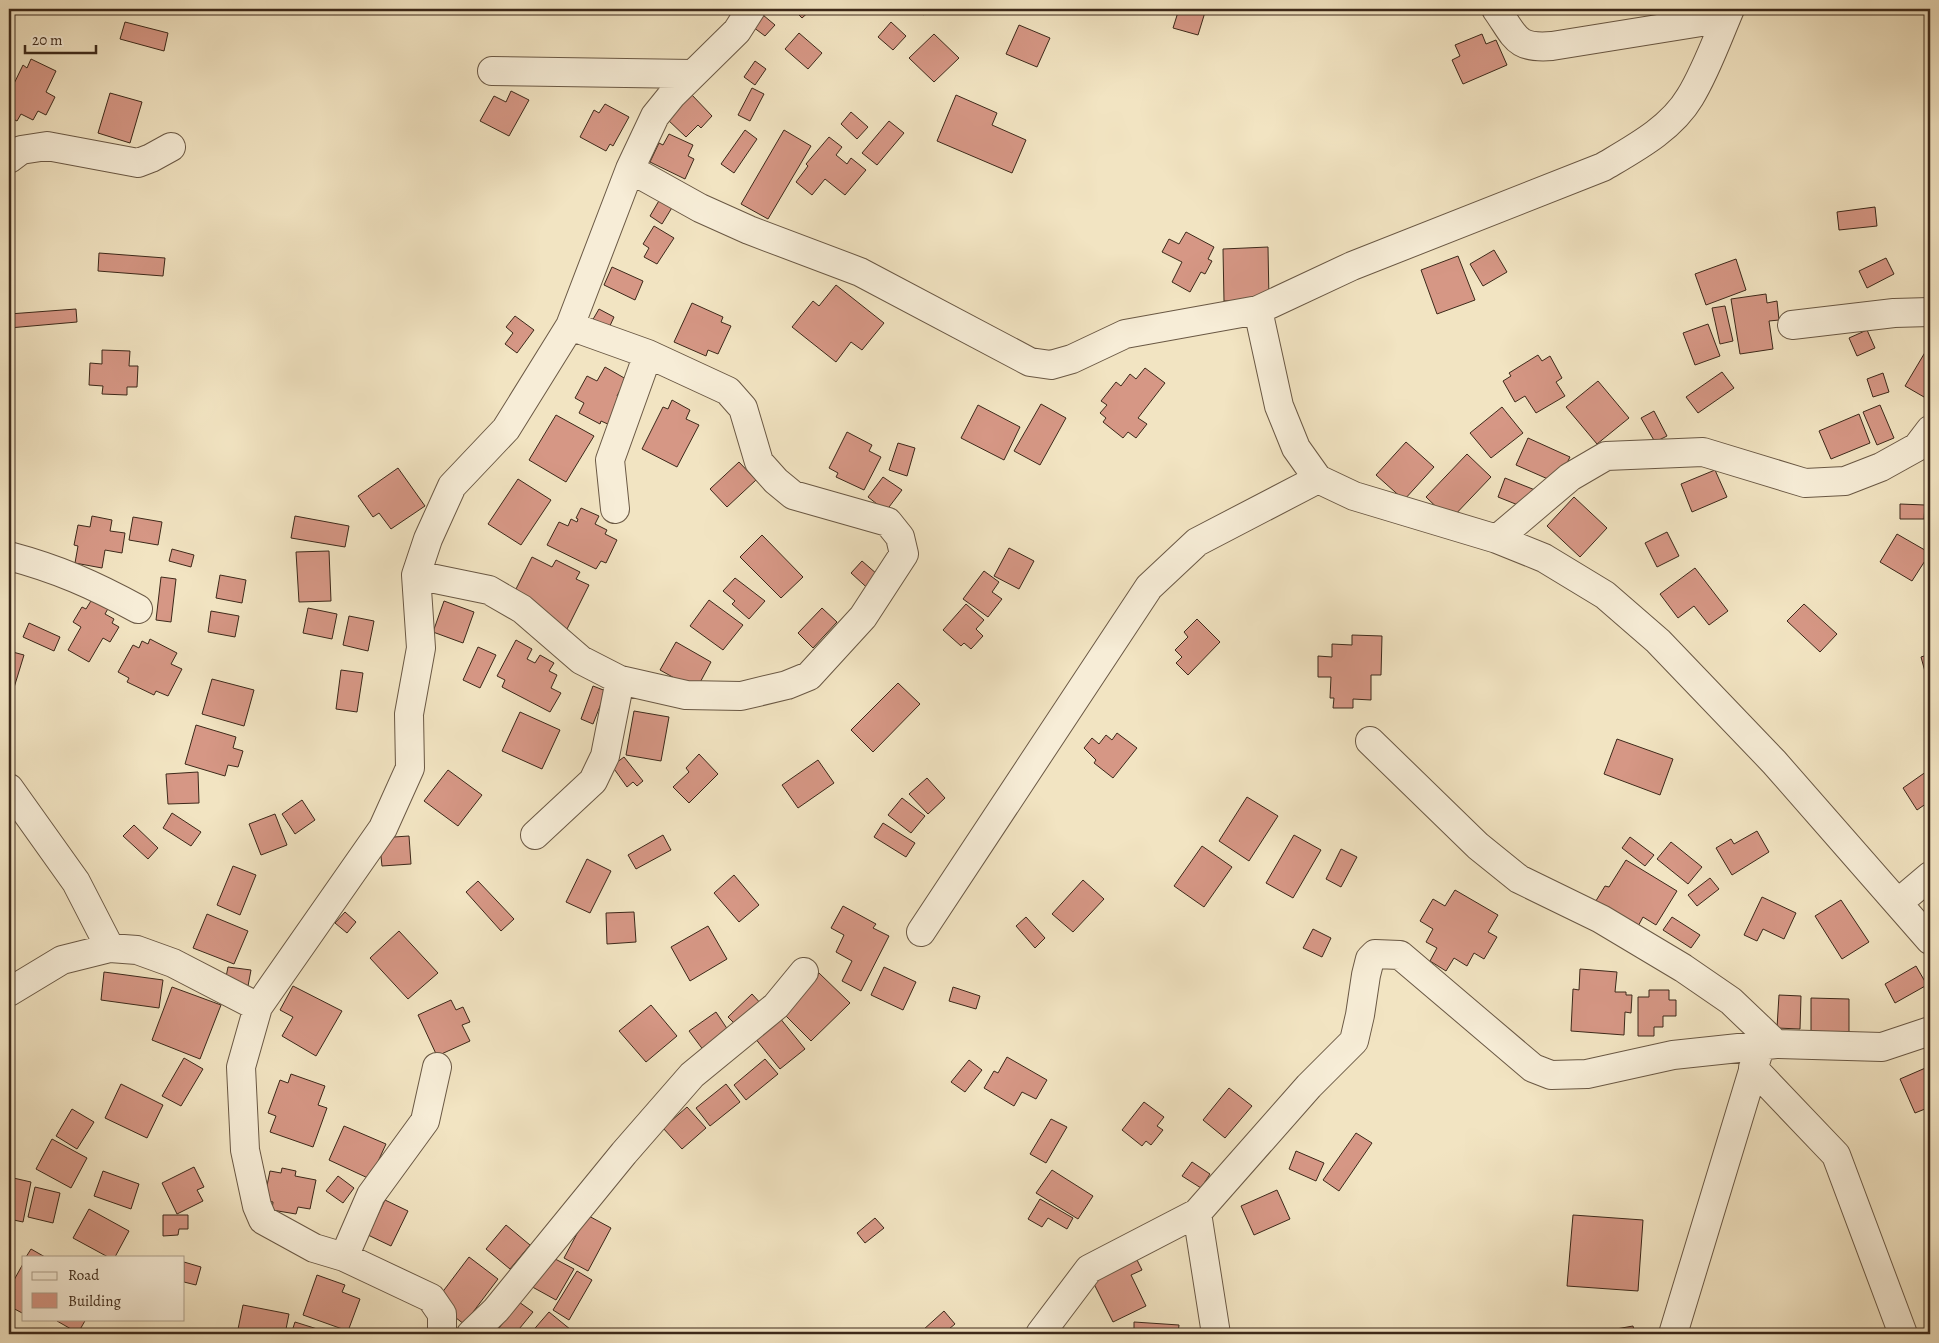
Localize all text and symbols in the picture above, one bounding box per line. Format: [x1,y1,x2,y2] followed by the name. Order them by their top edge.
[25,22,96,54] scale bar
[32,30,63,50] text: 20 m
[22,1256,185,1320] legend
[68,1265,100,1285] text: Road
[68,1291,121,1311] text: Building

